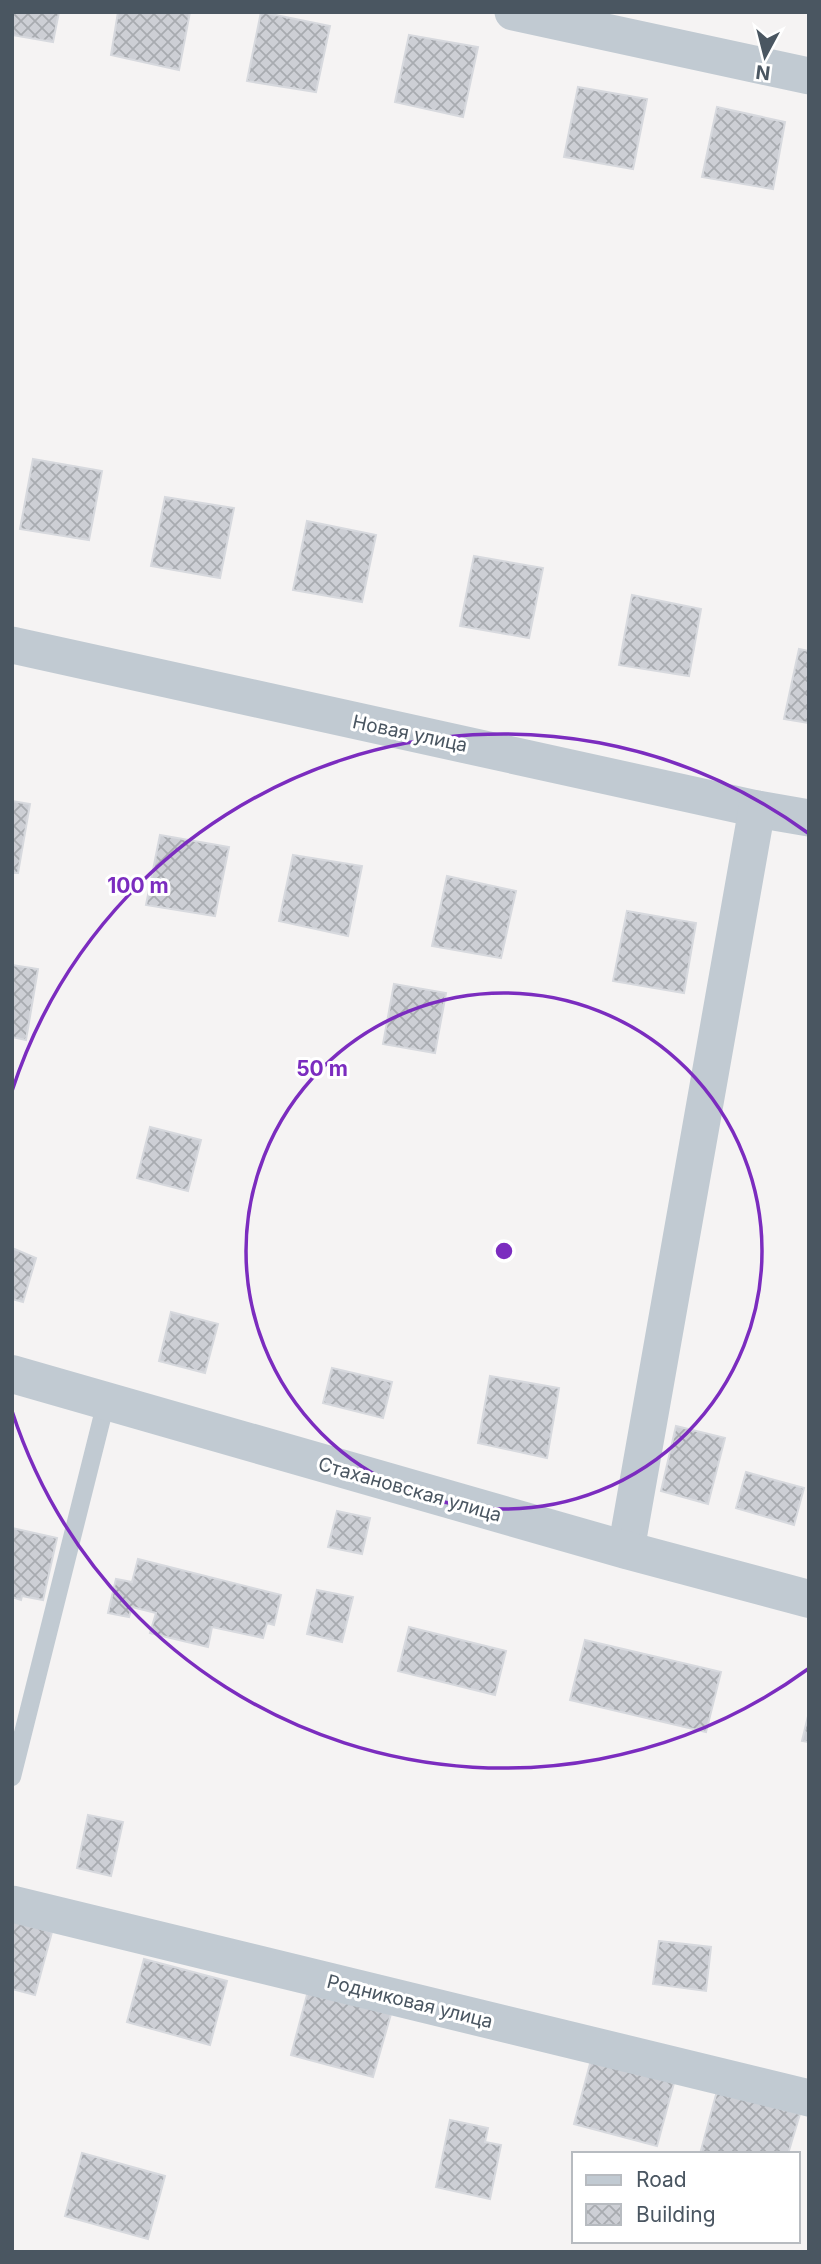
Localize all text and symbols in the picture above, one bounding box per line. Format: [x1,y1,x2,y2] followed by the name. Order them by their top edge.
[730,21,800,91] north arrow
[754,60,772,85] text: N
[350,710,469,757] street label: Новая улица
[107,873,169,898] text: 100 m
[296,1056,348,1081] text: 50 m
[492,1239,516,1263] centre of rings
[316,1452,504,1527] street label: Стахановская улица
[324,1970,495,2033] street label: Родниковая улица
[572,2152,800,2243] legend
[636,2167,687,2192] text: Road
[636,2202,716,2227] text: Building

